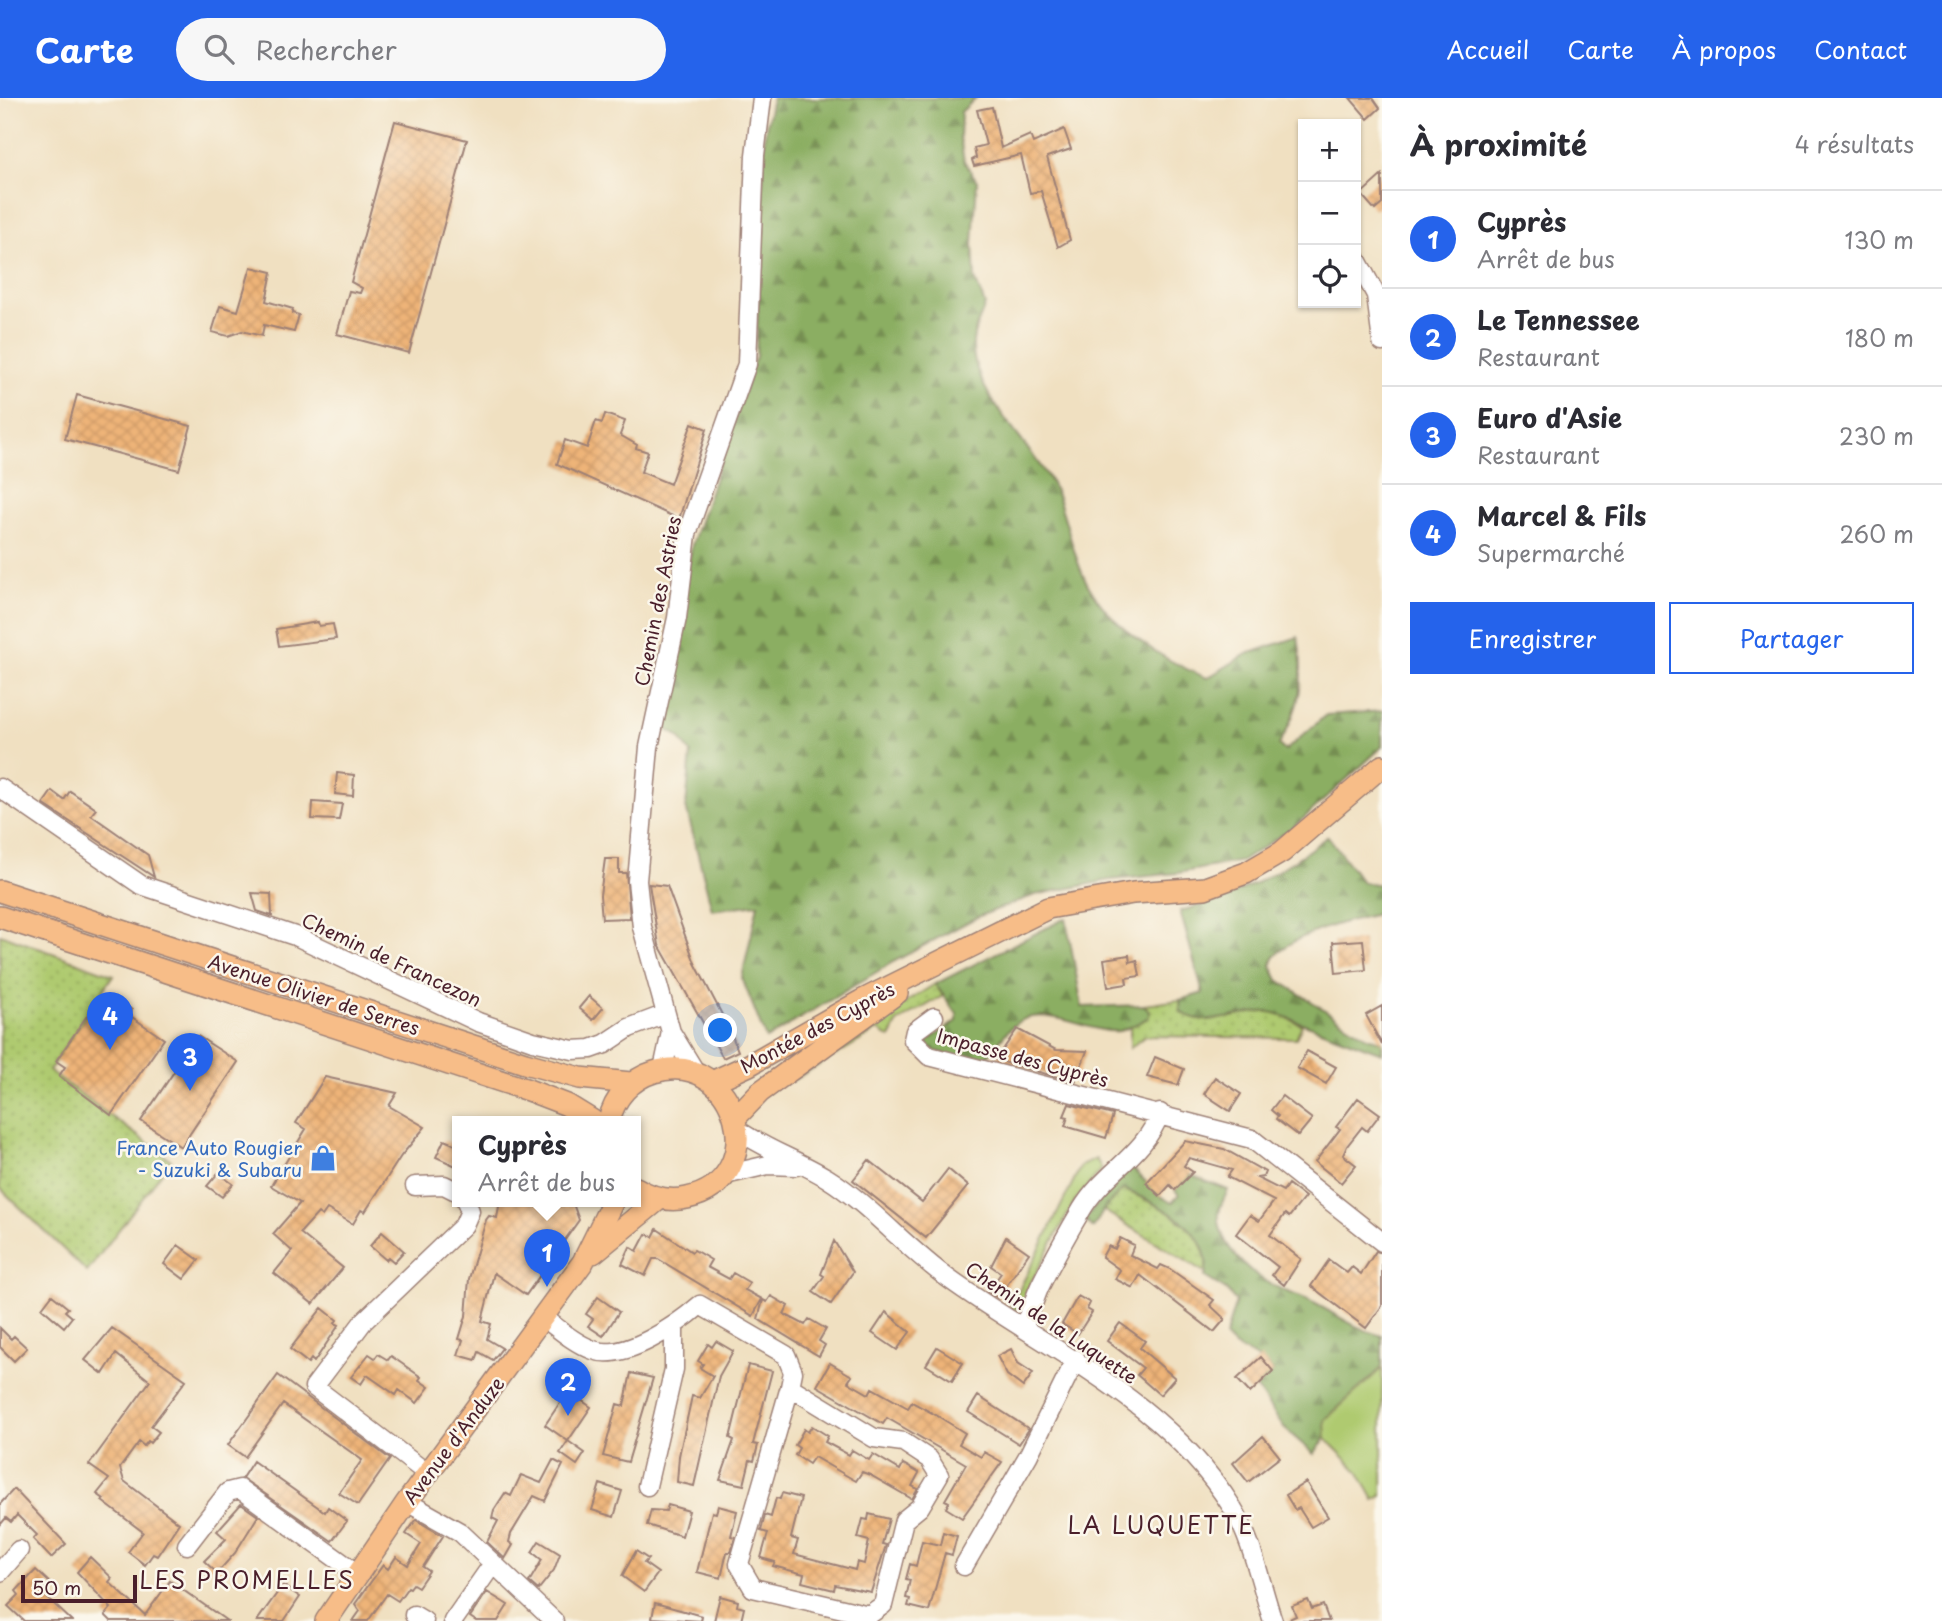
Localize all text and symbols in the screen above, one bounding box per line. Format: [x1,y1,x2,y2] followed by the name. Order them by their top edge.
[176,18,666,81] search box
[35,24,134,74] text: Carte
[200,30,238,68] icon: search
[256,30,397,69] text: Rechercher
[1446,31,1529,67] text: Accueil
[1567,31,1634,67] text: Carte
[1672,31,1776,67] text: À propos
[1814,31,1907,67] text: Contact
[1298,119,1361,308] map controls
[1298,119,1361,182] button: +
[1410,121,1587,166] text: À proximité
[1795,126,1914,161] text: 4 résultats
[1298,182,1361,245] button: −
[1477,202,1566,241] text: Cyprès
[1428,222,1439,257] text: 1
[1844,222,1914,257] text: 130 m
[1477,241,1615,276] text: Arrêt de bus
[1298,245,1361,308] button: locate
[1477,300,1640,339] text: Le Tennessee
[1425,320,1441,355] text: 2
[1845,320,1914,355] text: 180 m
[1477,339,1600,374] text: Restaurant
[1477,398,1622,437] text: Euro d'Asie
[1425,418,1441,453] text: 3
[1839,418,1914,453] text: 230 m
[1477,437,1600,472] text: Restaurant
[1477,496,1646,535] text: Marcel & Fils
[627,514,687,688] street label: Chemin des Astries
[1425,516,1441,551] text: 4
[1839,516,1914,551] text: 260 m
[1477,535,1625,570] text: Supermarché
[1410,602,1655,674] button: Enregistrer
[1669,602,1914,674] button: Partager
[298,905,486,1013] street label: Chemin de Francezon
[205,947,423,1041] street label: Avenue Olivier de Serres
[735,974,899,1080] street label: Montée des Cyprès
[87,992,133,1050] pin: 4
[703,1013,737,1047] your location
[934,1021,1112,1093] street label: Impasse des Cyprès
[167,1033,213,1091] pin: 3
[452,1116,641,1207] popup
[478,1125,567,1164] text: Cyprès
[116,1133,302,1183] place label: France Auto Rougier - Suzuki & Subaru
[308,1143,338,1173] shop icon: France Auto Rougier - Suzuki & Subaru
[478,1164,615,1199] text: Arrêt de bus
[524,1229,570,1287] pin: 1
[960,1254,1144,1390] street label: Chemin de la Luquette
[545,1358,591,1416] pin: 2
[396,1370,510,1510] street label: Avenue d'Anduze
[1067,1507,1255,1542] district label: LA LUQUETTE
[139,1562,355,1597] district label: LES PROMELLES
[21,1572,136,1604] scale bar
[32,1573,81,1601] text: 50 m

